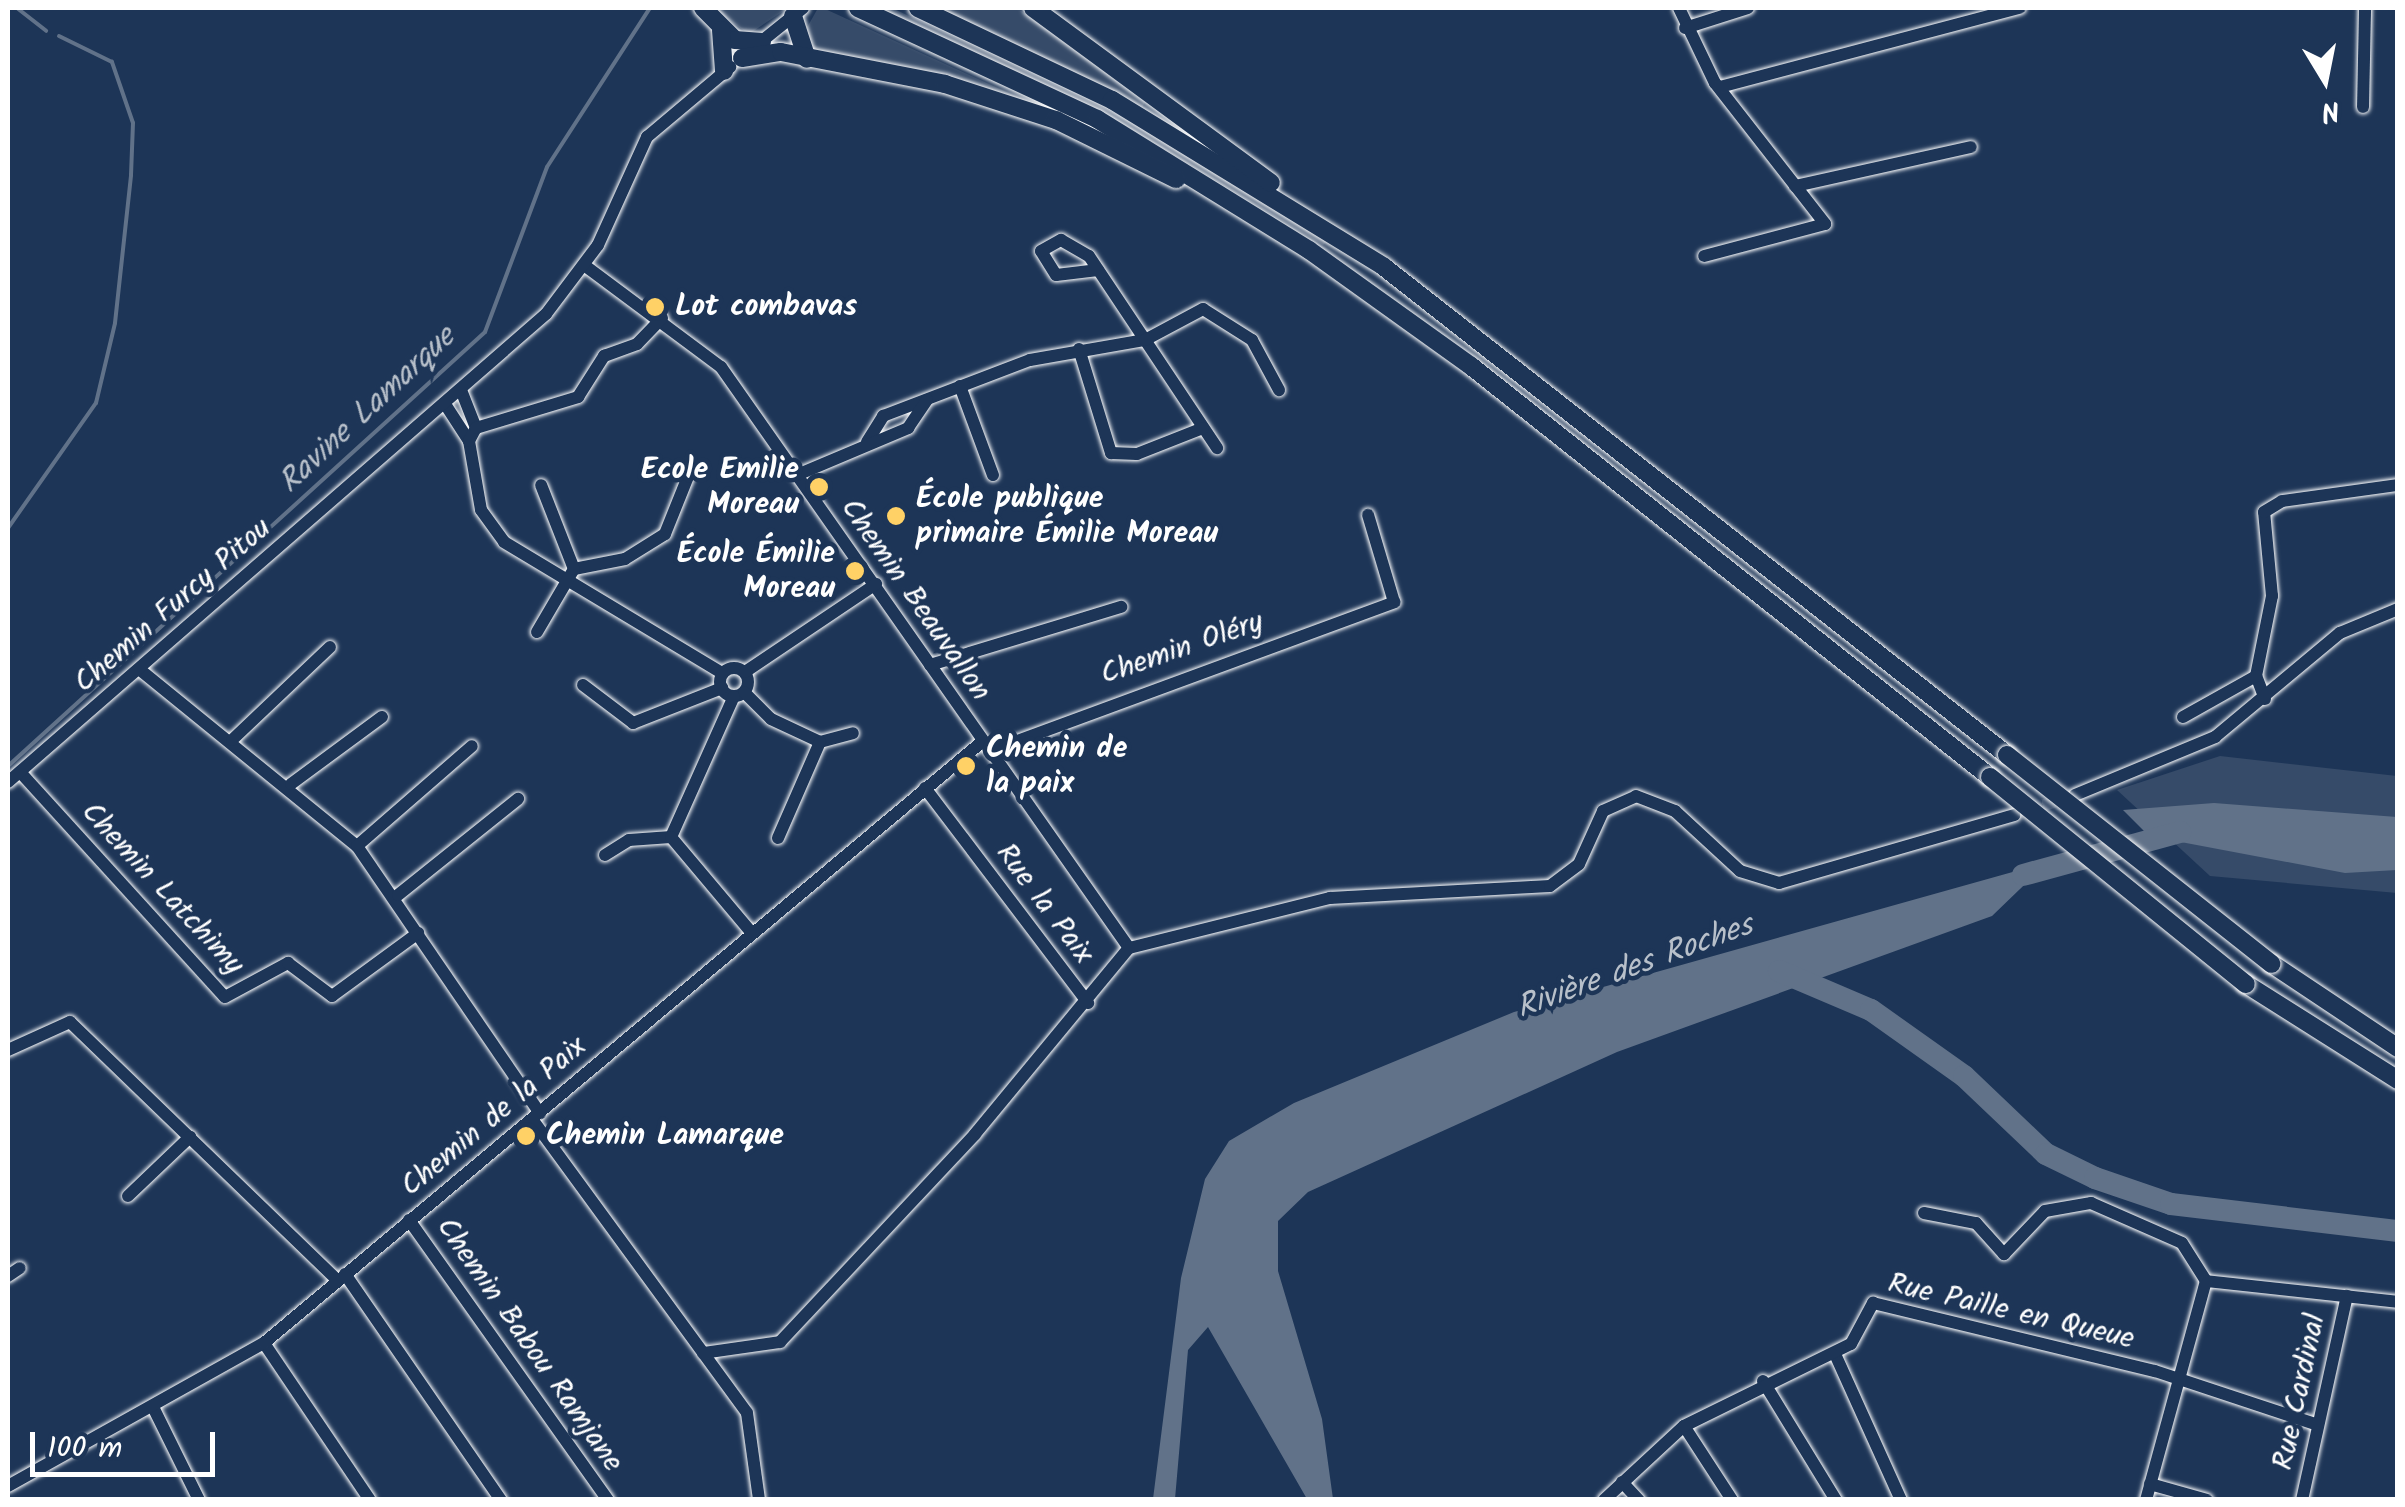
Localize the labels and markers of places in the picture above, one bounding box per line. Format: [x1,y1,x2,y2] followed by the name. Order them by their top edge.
[675,289,857,325] place label: Lot combavas
[644,296,666,318] marker: Lot combavas
[641,452,799,522] place label: Ecole Emilie Moreau
[808,476,830,498] marker: Ecole Emilie Moreau
[916,481,1218,552] place label: École publique primaire Émilie Moreau
[885,505,907,527] marker: École publique primaire Émilie Moreau
[677,536,835,606] place label: École Émilie Moreau
[844,560,866,582] marker: École Émilie Moreau
[986,731,1127,802] place label: Chemin de la paix
[955,755,977,777] marker: Chemin de la paix
[546,1118,784,1154] place label: Chemin Lamarque
[515,1125,537,1147] marker: Chemin Lamarque

